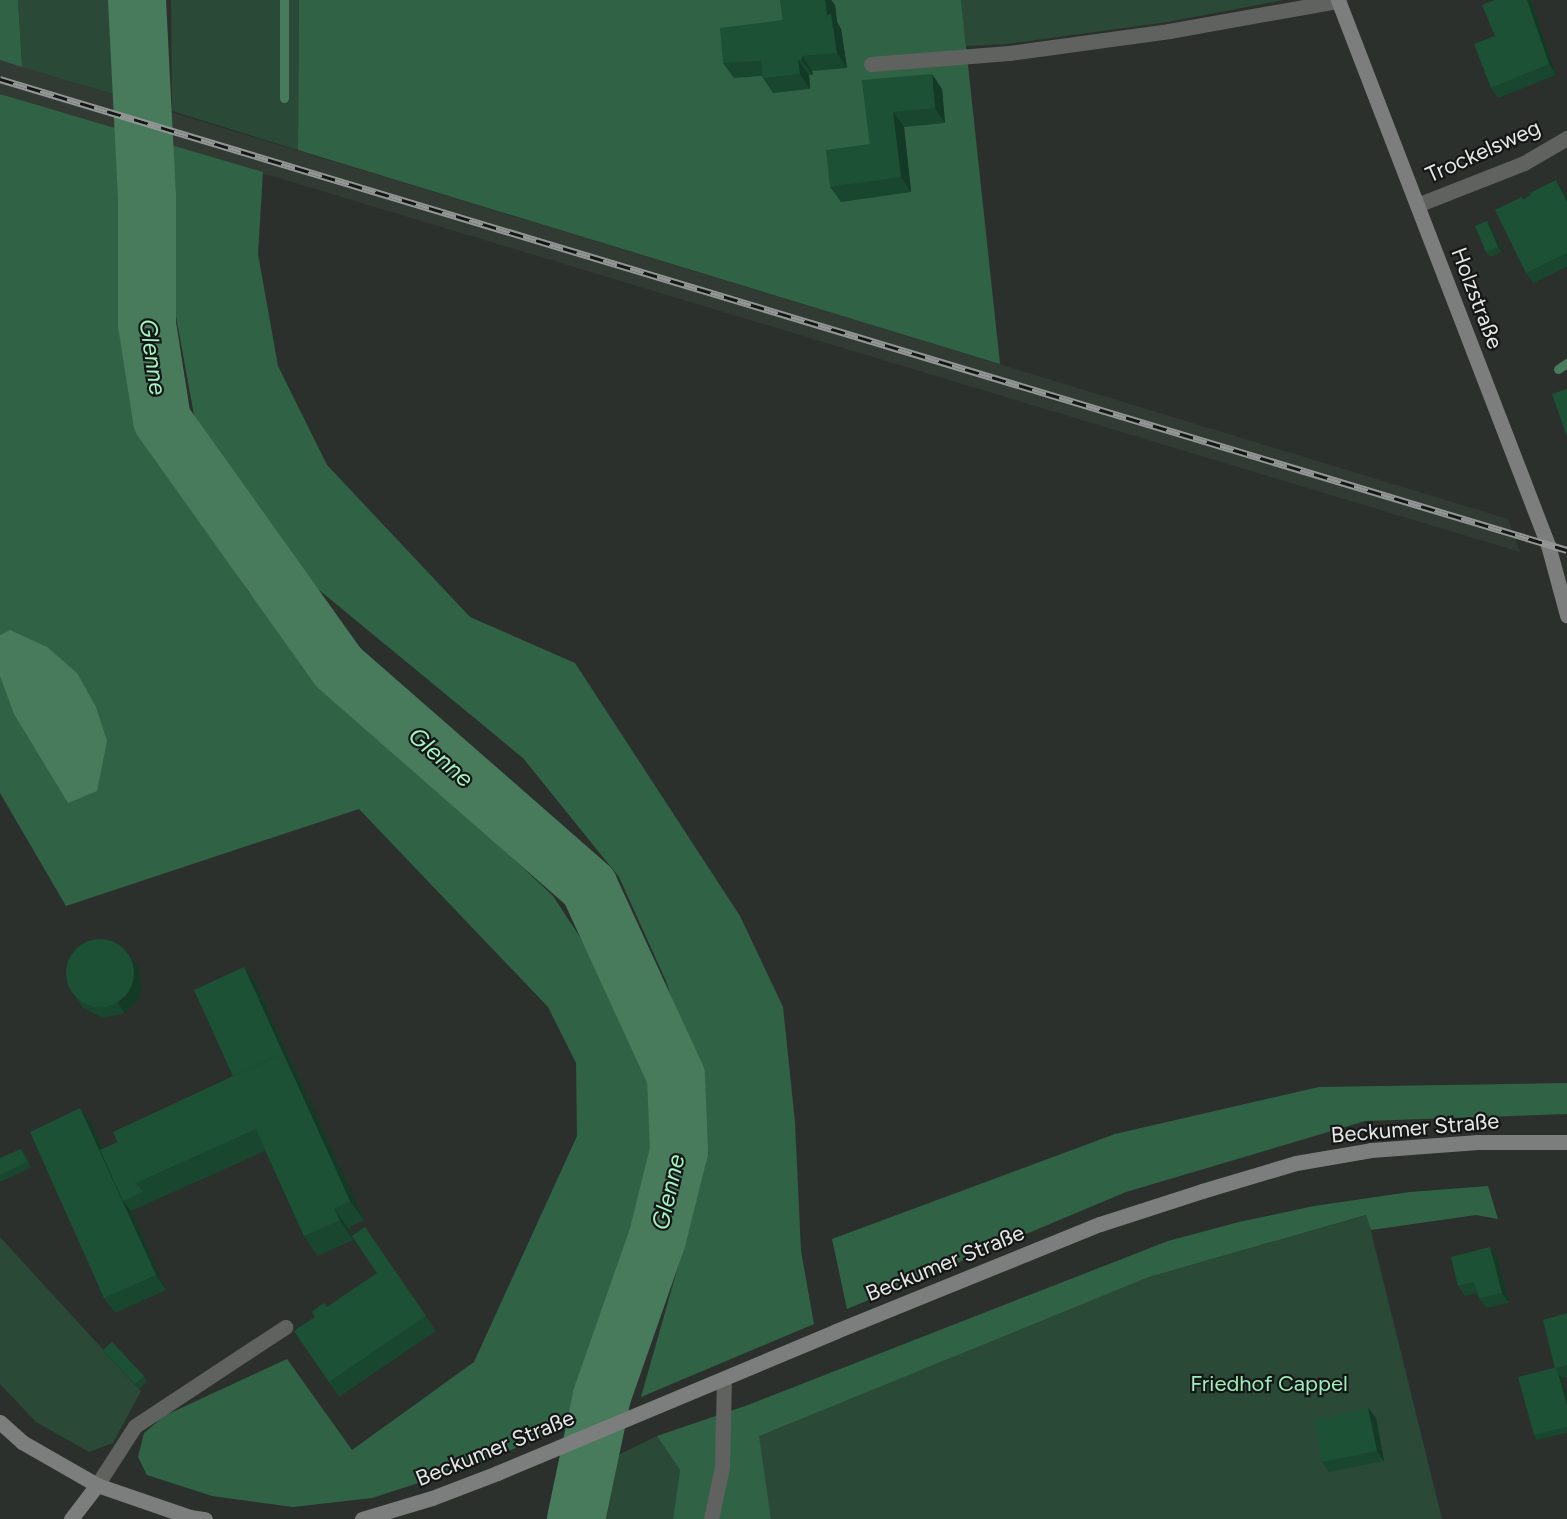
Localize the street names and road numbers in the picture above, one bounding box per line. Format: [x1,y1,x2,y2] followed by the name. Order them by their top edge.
[1422,114,1544,188] street label: Trockelsweg
[1446,244,1508,352] street label: Holzstraße
[1330,1107,1500,1149] street label: Beckumer Straße
[862,1219,1028,1307] street label: Beckumer Straße
[412,1404,578,1492] street label: Beckumer Straße

